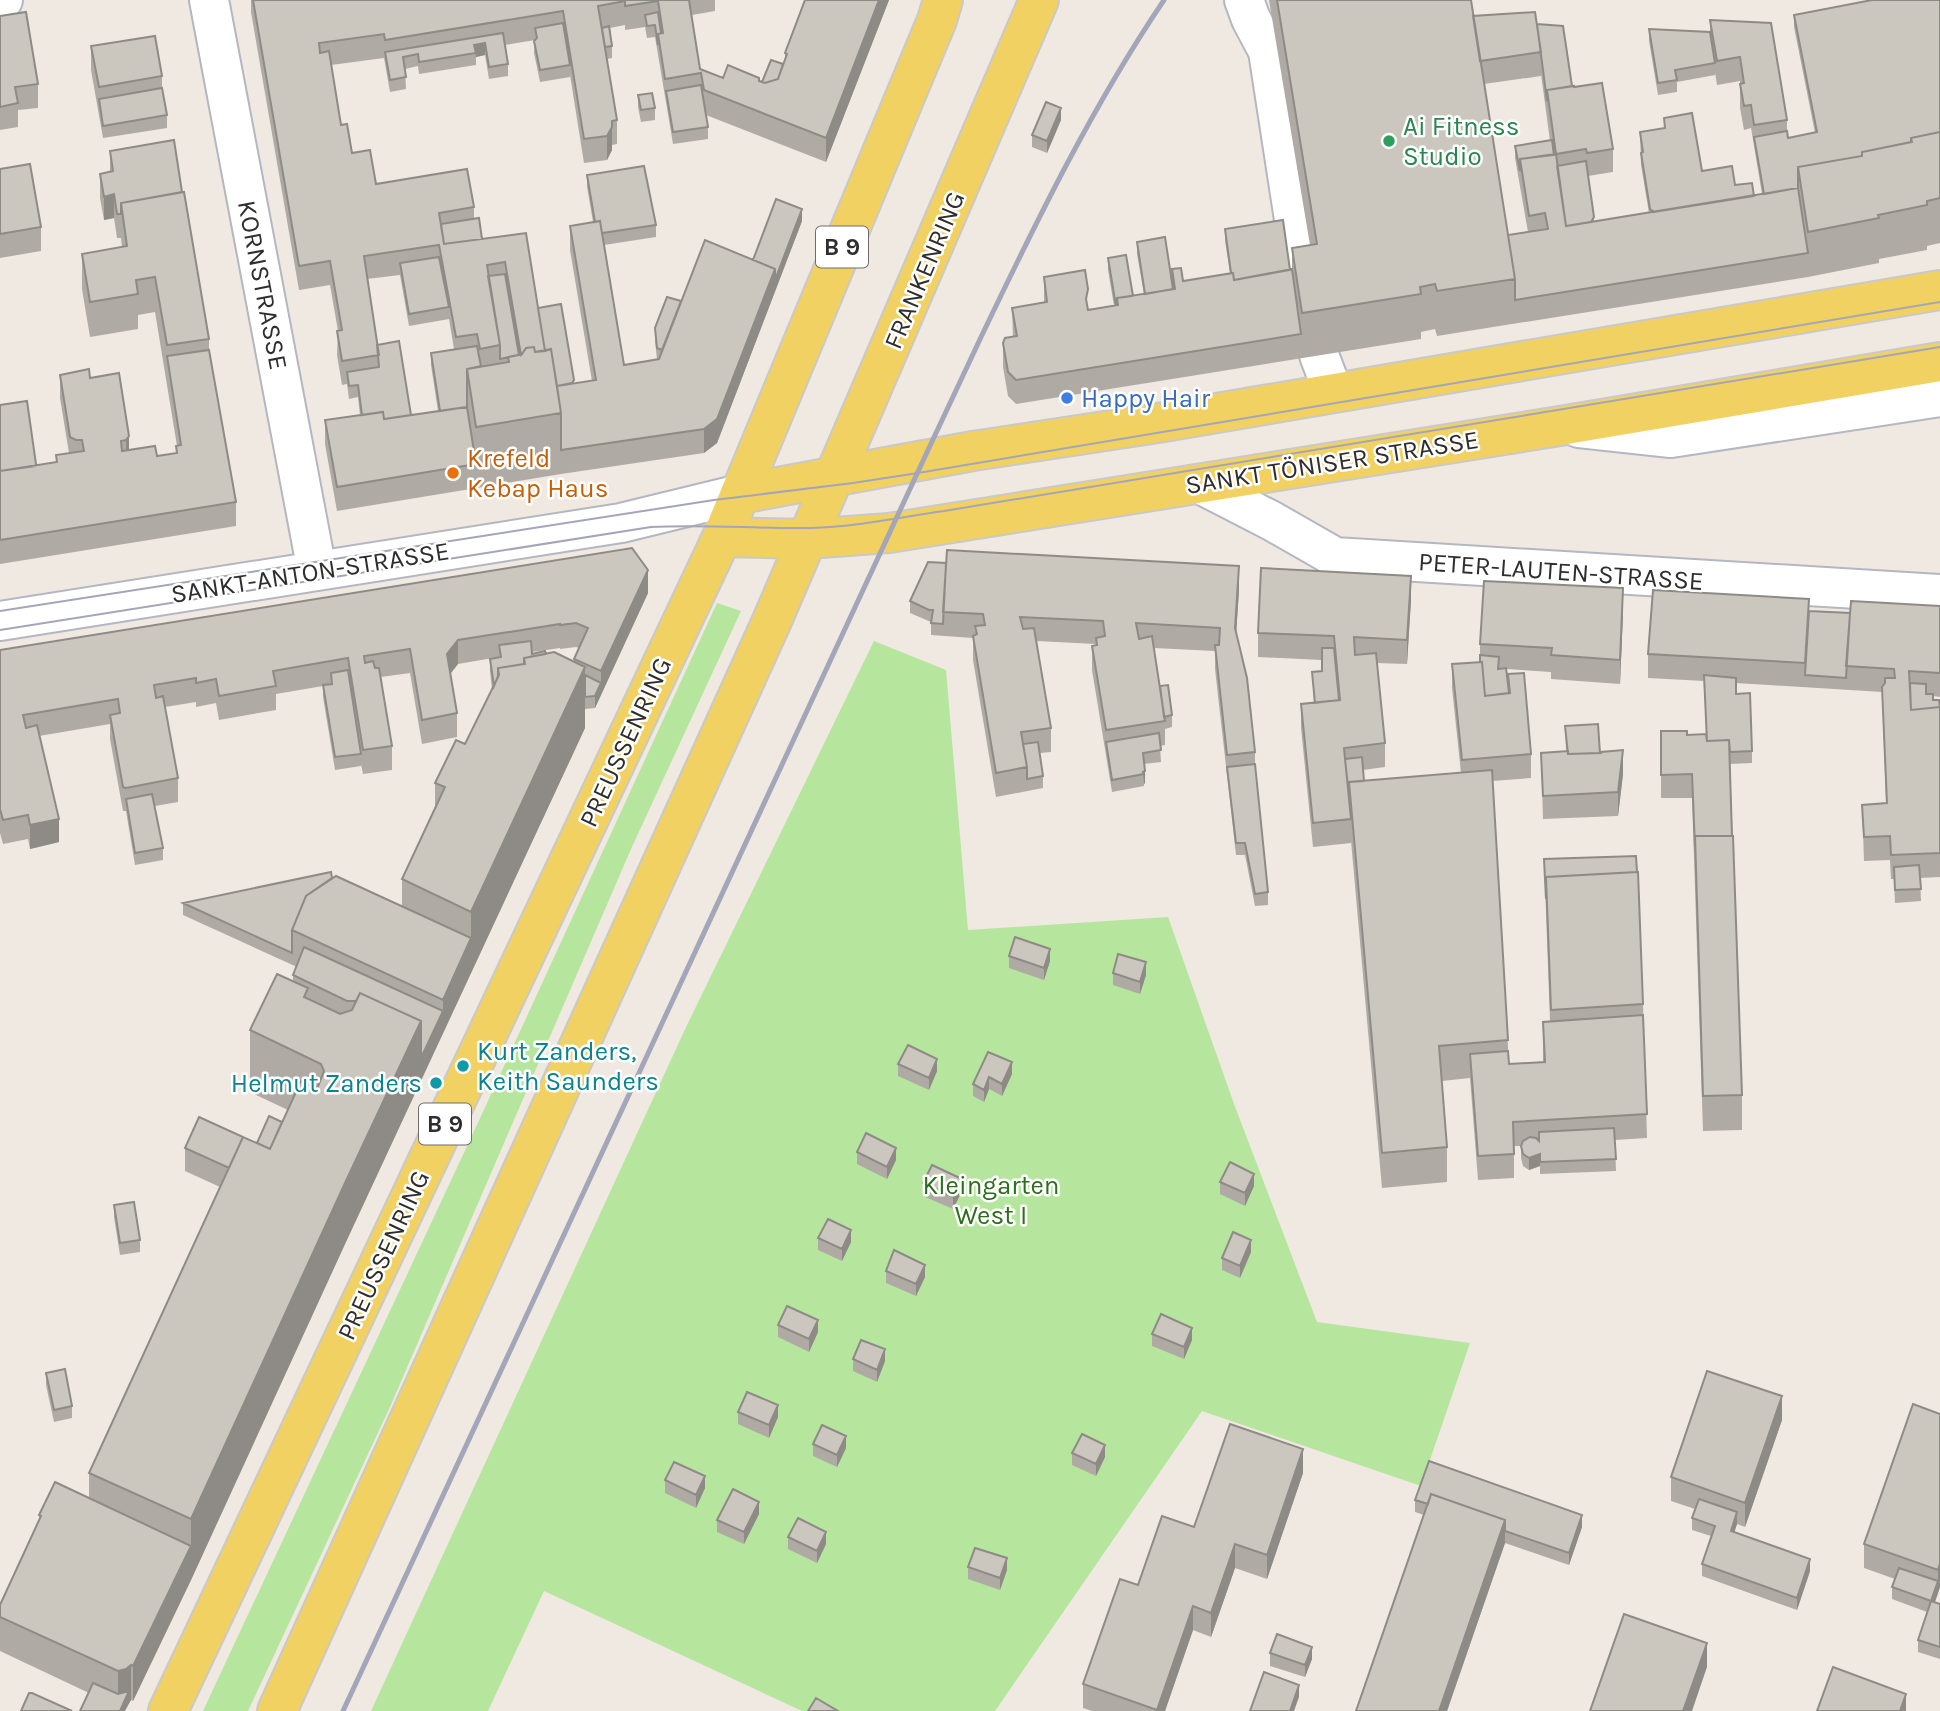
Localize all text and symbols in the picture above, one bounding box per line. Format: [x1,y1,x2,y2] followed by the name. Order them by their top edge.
[1403,111,1519,172] place label: Ai Fitness Studio
[1381,133,1397,149] marker: Ai Fitness Studio
[877,187,972,354] street label: FRANKENRING
[231,198,294,372] street label: KORNSTRASSE
[816,226,868,268] road number: B 9
[1081,383,1211,414] place label: Happy Hair
[1059,390,1075,406] marker: Happy Hair
[1183,424,1481,501] street label: SANKT TÖNISER STRASSE
[467,443,608,504] place label: Krefeld Kebap Haus
[445,465,461,481] marker: Krefeld Kebap Haus
[169,535,451,610] street label: SANKT-ANTON-STRASSE
[1417,546,1705,597] street label: PETER-LAUTEN-STRASSE
[573,653,678,832] street label: PREUSSENRING
[477,1036,659,1097] place label: Kurt Zanders, Keith Saunders
[455,1058,471,1074] marker: Kurt Zanders, Keith Saunders
[231,1068,422,1099] place label: Helmut Zanders
[428,1075,444,1091] marker: Helmut Zanders
[419,1104,471,1144] road number: B 9
[331,1166,436,1345] street label: PREUSSENRING
[922,1170,1060,1231] park label: Kleingarten West I

